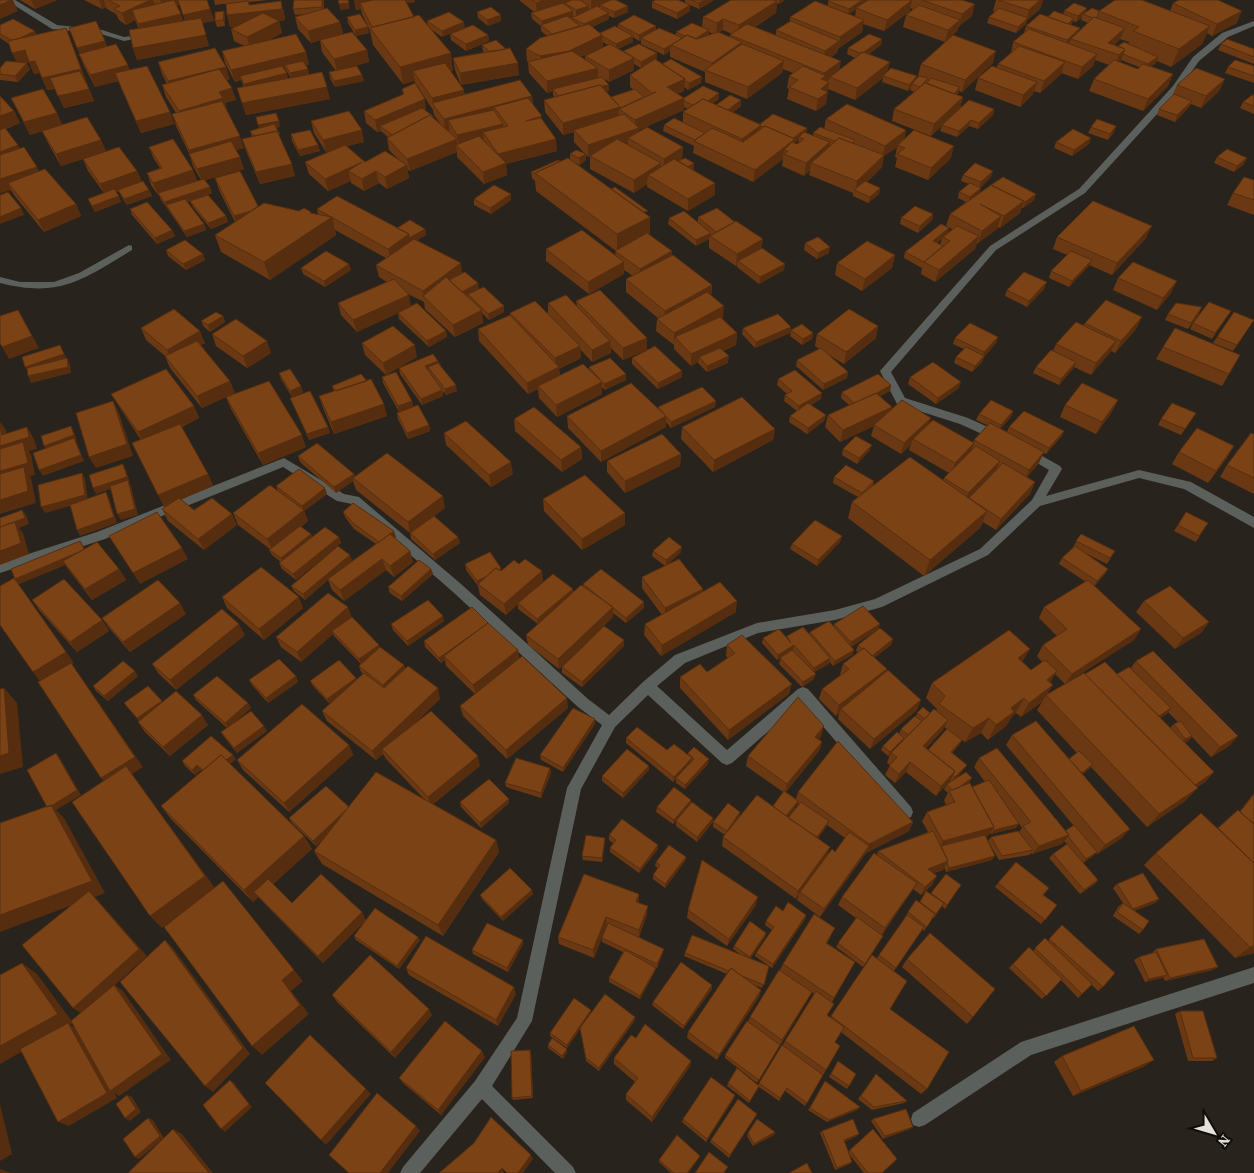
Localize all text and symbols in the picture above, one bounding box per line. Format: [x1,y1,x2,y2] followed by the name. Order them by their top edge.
[1189,1108,1239,1158] north arrow
[1213,1131,1235,1151] text: N

